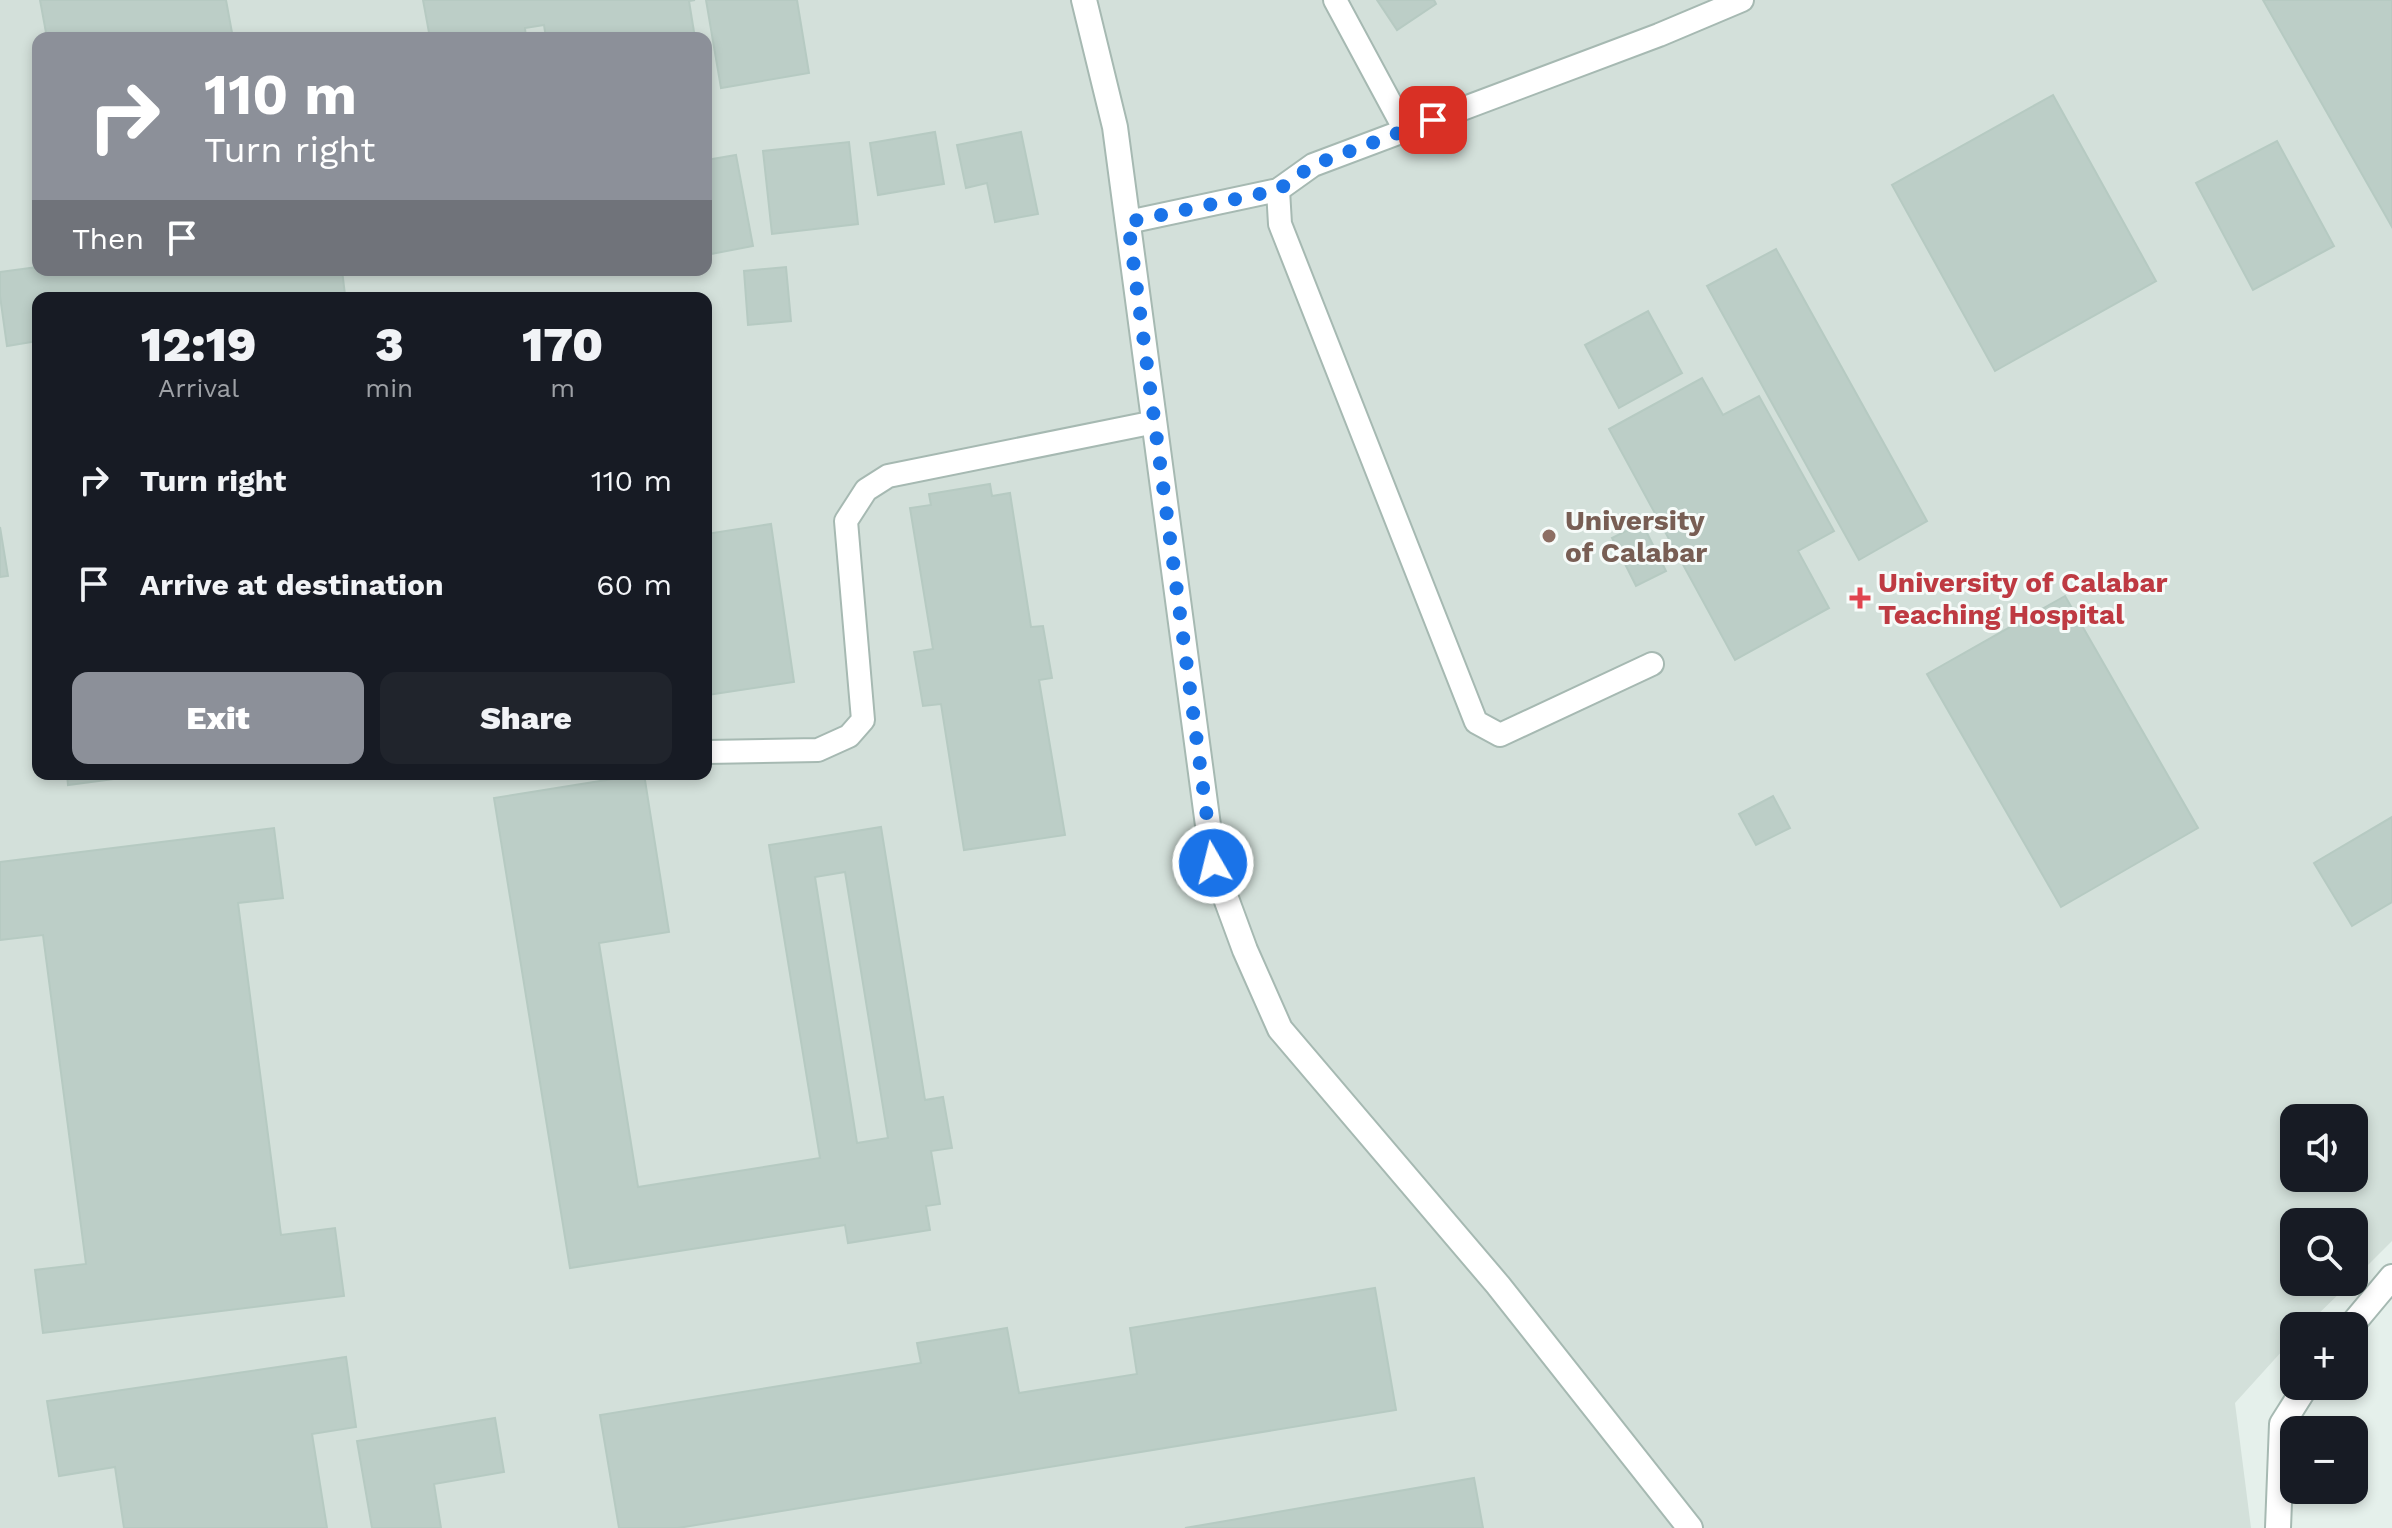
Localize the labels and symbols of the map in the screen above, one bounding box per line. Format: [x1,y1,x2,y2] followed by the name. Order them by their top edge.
[1399,86,1467,154] pin
[1565,504,1707,569] place label: University of Calabar
[1540,527,1558,545] marker: University of Calabar
[1878,566,2168,631] place label: University of Calabar Teaching Hospital
[1849,587,1871,609] marker: University of Calabar Teaching Hospital
[1171,821,1255,905] position arrow

